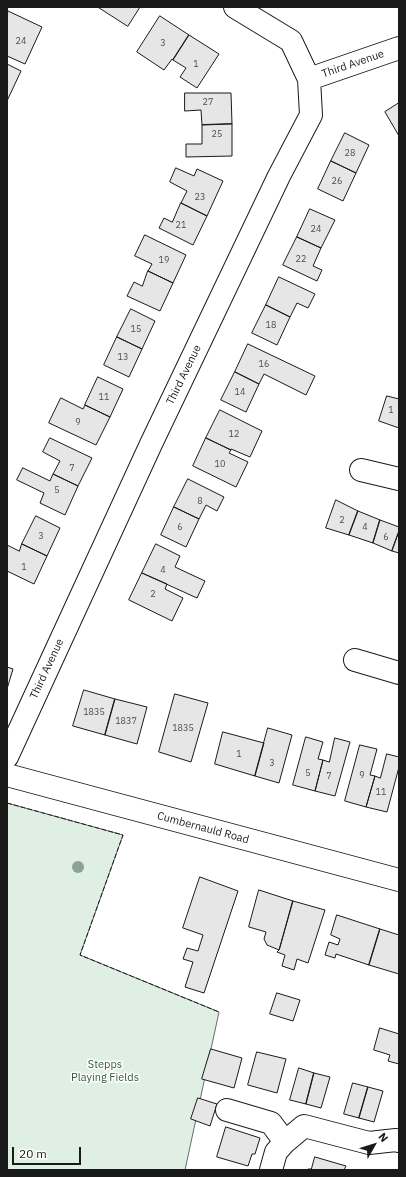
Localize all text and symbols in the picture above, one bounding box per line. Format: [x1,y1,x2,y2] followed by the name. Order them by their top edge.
[16,36,26,46] house number: 24
[160,38,166,48] house number: 3
[320,47,386,81] street label: Third Avenue
[193,59,199,69] house number: 1
[203,97,213,107] house number: 27
[212,129,222,139] house number: 25
[345,148,355,158] house number: 28
[332,176,342,186] house number: 26
[195,192,205,202] house number: 23
[176,220,186,230] house number: 21
[311,224,321,234] house number: 24
[296,254,306,264] house number: 22
[159,255,169,265] house number: 19
[266,320,276,330] house number: 18
[131,324,141,334] house number: 15
[164,343,204,407] street label: Third Avenue
[118,352,128,362] house number: 13
[259,359,269,369] house number: 16
[235,387,245,397] house number: 14
[99,392,109,402] house number: 11
[388,405,394,415] house number: 1
[75,417,81,427] house number: 9
[229,429,239,439] house number: 12
[215,459,225,469] house number: 10
[69,463,75,473] house number: 7
[54,485,60,495] house number: 5
[197,496,203,506] house number: 8
[339,515,345,525] house number: 2
[177,522,183,532] house number: 6
[362,522,368,532] house number: 4
[38,531,44,541] house number: 3
[383,532,389,542] house number: 6
[21,562,27,572] house number: 1
[160,565,166,575] house number: 4
[150,589,156,599] house number: 2
[27,637,67,701] street label: Third Avenue
[83,707,105,717] house number: 1835
[115,716,137,726] house number: 1837
[172,723,194,733] house number: 1835
[236,749,242,759] house number: 1
[269,758,275,768] house number: 3
[305,768,311,778] house number: 5
[359,770,365,780] house number: 9
[326,771,332,781] house number: 7
[376,787,386,797] house number: 11
[156,809,250,847] street label: Cumbernauld Road
[71,1058,139,1084] park label: Stepps Playing Fields
[354,1125,394,1165] north arrow
[375,1130,391,1145] text: N
[14,1139,83,1165] scale bar
[19,1146,47,1161] text: 20 m

